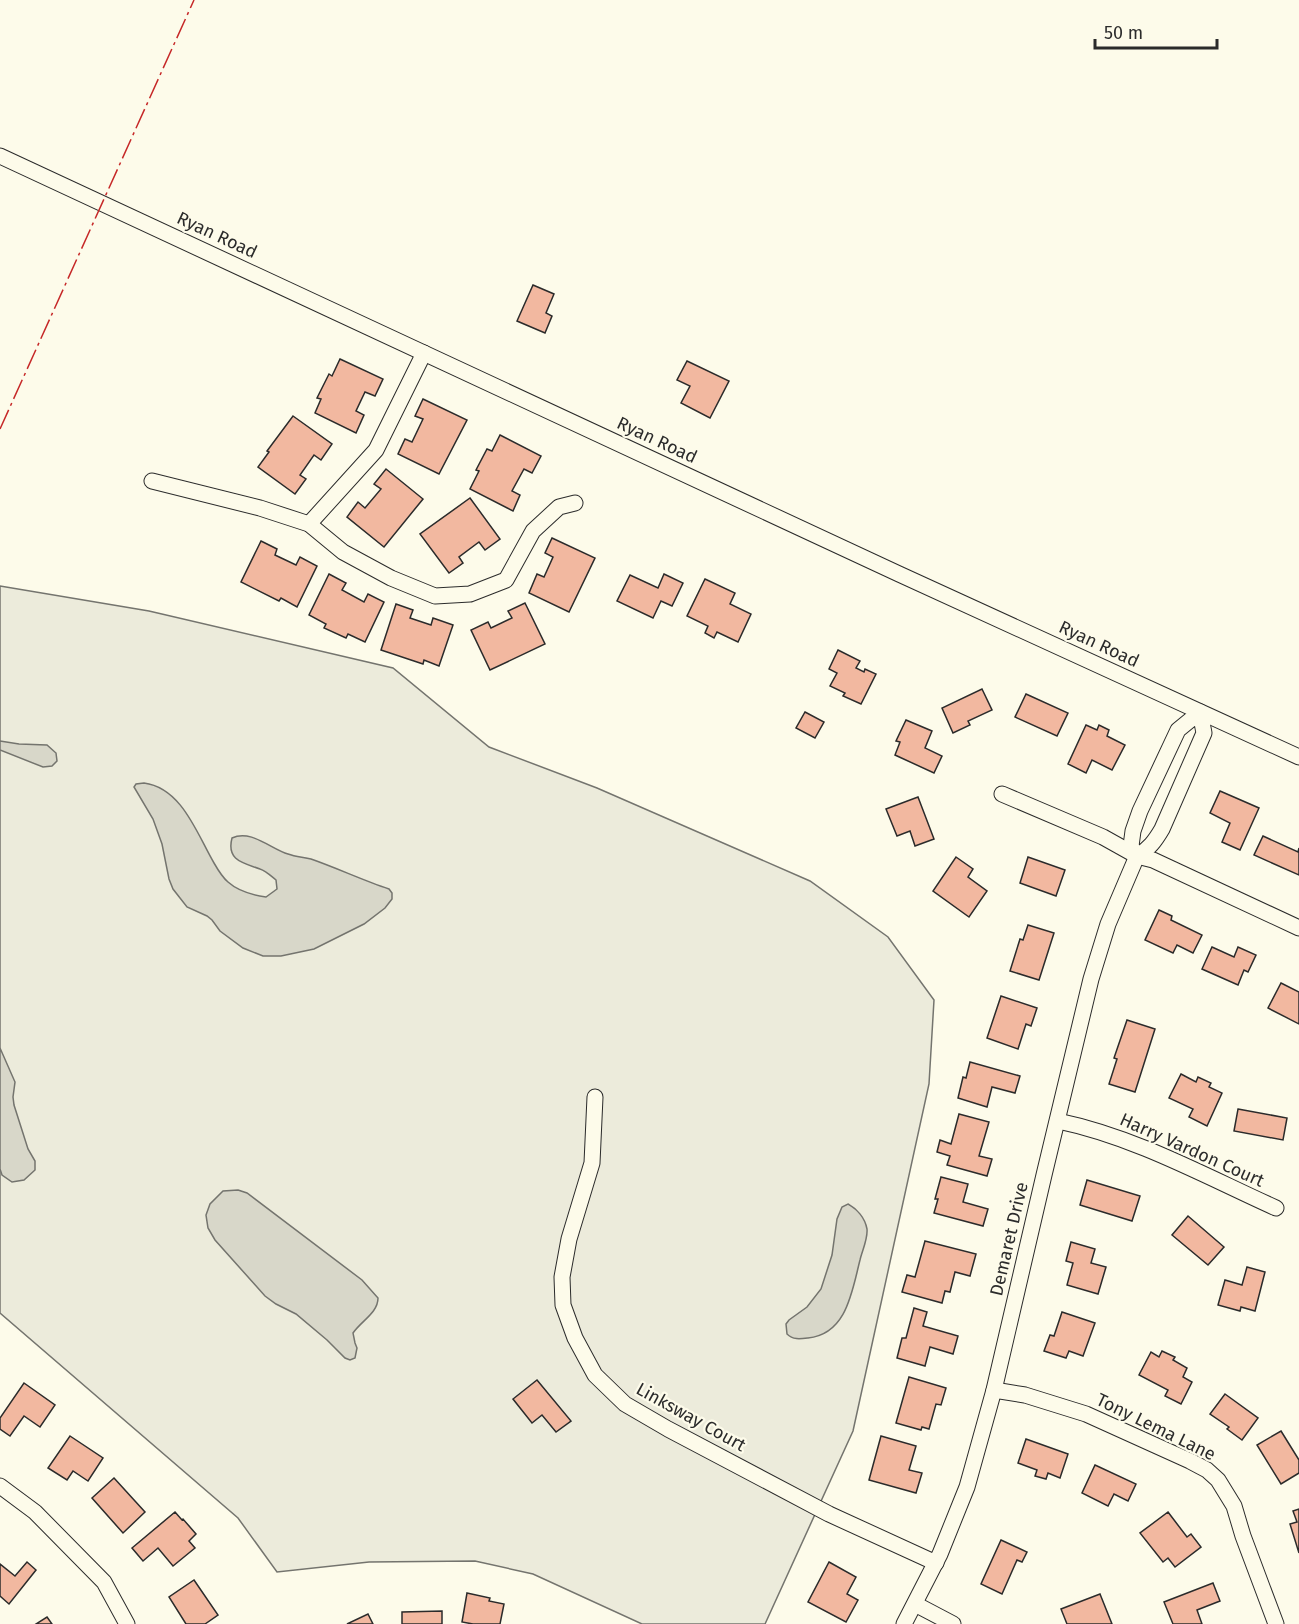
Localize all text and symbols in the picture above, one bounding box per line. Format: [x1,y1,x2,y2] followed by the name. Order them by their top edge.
[1095,12,1216,50] scale bar
[1104,22,1143,44] text: 50 m
[173,207,261,263] street label: Ryan Road
[613,412,701,468] street label: Ryan Road
[1055,616,1143,672] street label: Ryan Road
[1116,1108,1268,1192] street label: Harry Vardon Court
[985,1180,1033,1298] street label: Demaret Drive
[632,1378,750,1456] street label: Linksway Court
[1093,1389,1219,1465] street label: Tony Lema Lane

